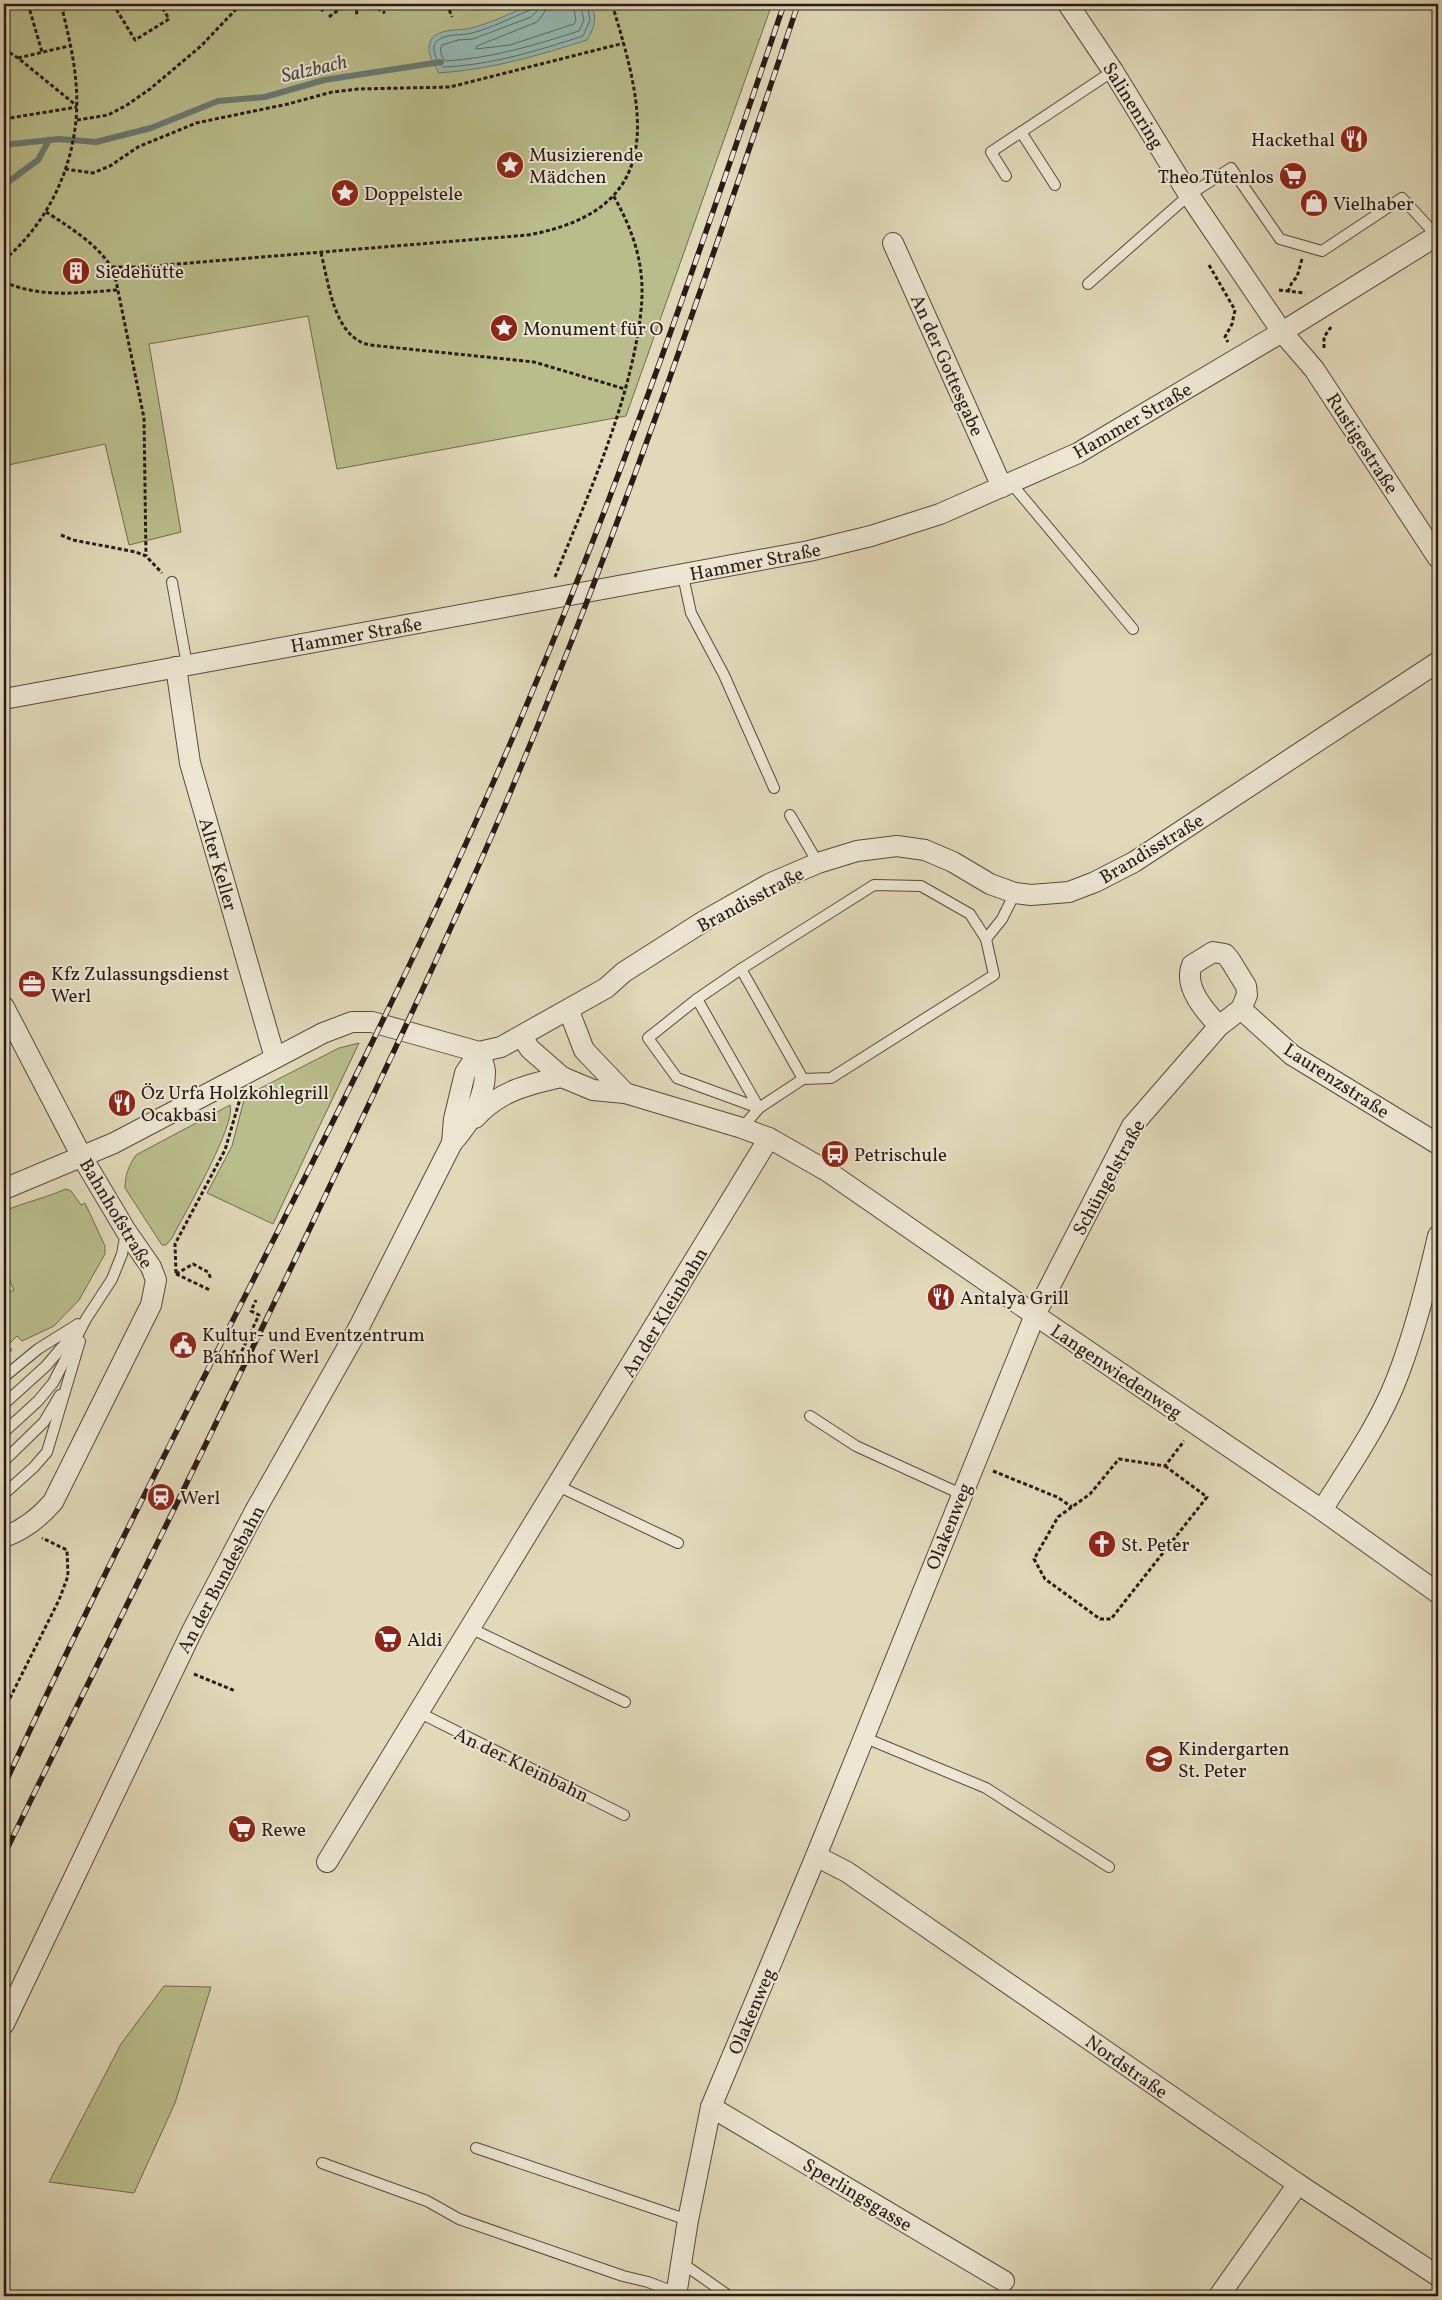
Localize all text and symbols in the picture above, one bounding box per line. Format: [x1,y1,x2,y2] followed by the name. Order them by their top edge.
[279,49,350,91] water label: Salzbach
[1095,58,1169,154] street label: Salinenring
[1339,124,1369,154] restaurant icon: Hackethal
[1251,128,1335,154] place label: Hackethal
[529,143,643,191] place label: Musizierende Mädchen
[495,150,525,180] place icon: Musizierende Mädchen
[1278,161,1308,191] supermarket icon: Theo Tütenlos
[1158,165,1274,191] place label: Theo Tütenlos
[330,178,360,208] place icon: Doppelstele
[364,182,463,208] place label: Doppelstele
[1299,188,1329,218] shop icon: Vielhaber
[1333,192,1414,218] place label: Vielhaber
[61,256,91,286] building icon: Siedehütte
[95,260,184,286] place label: Siedehütte
[903,291,989,441] street label: An der Gottesgabe
[489,313,519,343] place icon: Monument für O
[523,317,663,343] place label: Monument für O
[1069,377,1197,466] street label: Hammer Straße
[1319,389,1404,500] street label: Rustigestraße
[688,538,823,588] street label: Hammer Straße
[289,612,424,660] street label: Hammer Straße
[1095,808,1209,891] street label: Brandisstraße
[191,815,243,914] street label: Alter Keller
[693,862,809,940] street label: Brandisstraße
[51,962,230,1010] place label: Kfz Zulassungsdienst Werl
[17,969,47,999] office icon: Kfz Zulassungsdienst Werl
[1278,1038,1394,1126] street label: Laurenzstraße
[141,1081,329,1129] place label: Öz Urfa Holzkohlegrill Ocakbasi
[107,1088,137,1118] restaurant icon: Öz Urfa Holzkohlegrill Ocakbasi
[1067,1115,1152,1241] street label: Schüngelstraße
[820,1139,850,1169] bus stop icon: Petrischule
[854,1143,947,1169] place label: Petrischule
[72,1154,158,1274] street label: Bahnhofstraße
[617,1243,715,1383] street label: An der Kleinbahn
[926,1282,956,1312] restaurant icon: Antalya Grill
[960,1286,1069,1312] place label: Antalya Grill
[1045,1319,1187,1426] street label: Langenwiedenweg
[202,1323,425,1371] place label: Kultur- und Eventzentrum Bahnhof Werl
[168,1330,198,1360] public building icon: Kultur- und Eventzentrum Bahnhof Werl
[921,1479,979,1574] street label: Olakenweg
[146,1482,176,1512] station icon: Werl
[180,1486,221,1512] place label: Werl
[172,1501,272,1659] street label: An der Bundesbahn
[1087,1529,1117,1559] church icon: St. Peter
[1121,1533,1190,1559] place label: St. Peter
[373,1624,403,1654] supermarket icon: Aldi
[407,1628,443,1654] place label: Aldi
[449,1722,593,1810] street label: An der Kleinbahn
[1178,1737,1290,1785] place label: Kindergarten St. Peter
[1144,1744,1174,1774] school or university icon: Kindergarten St. Peter
[227,1814,257,1844] supermarket icon: Rewe
[261,1818,306,1844] place label: Rewe
[723,1964,783,2059] street label: Olakenweg
[1079,2030,1172,2106] street label: Nordstraße
[797,2153,917,2239] street label: Sperlingsgasse

